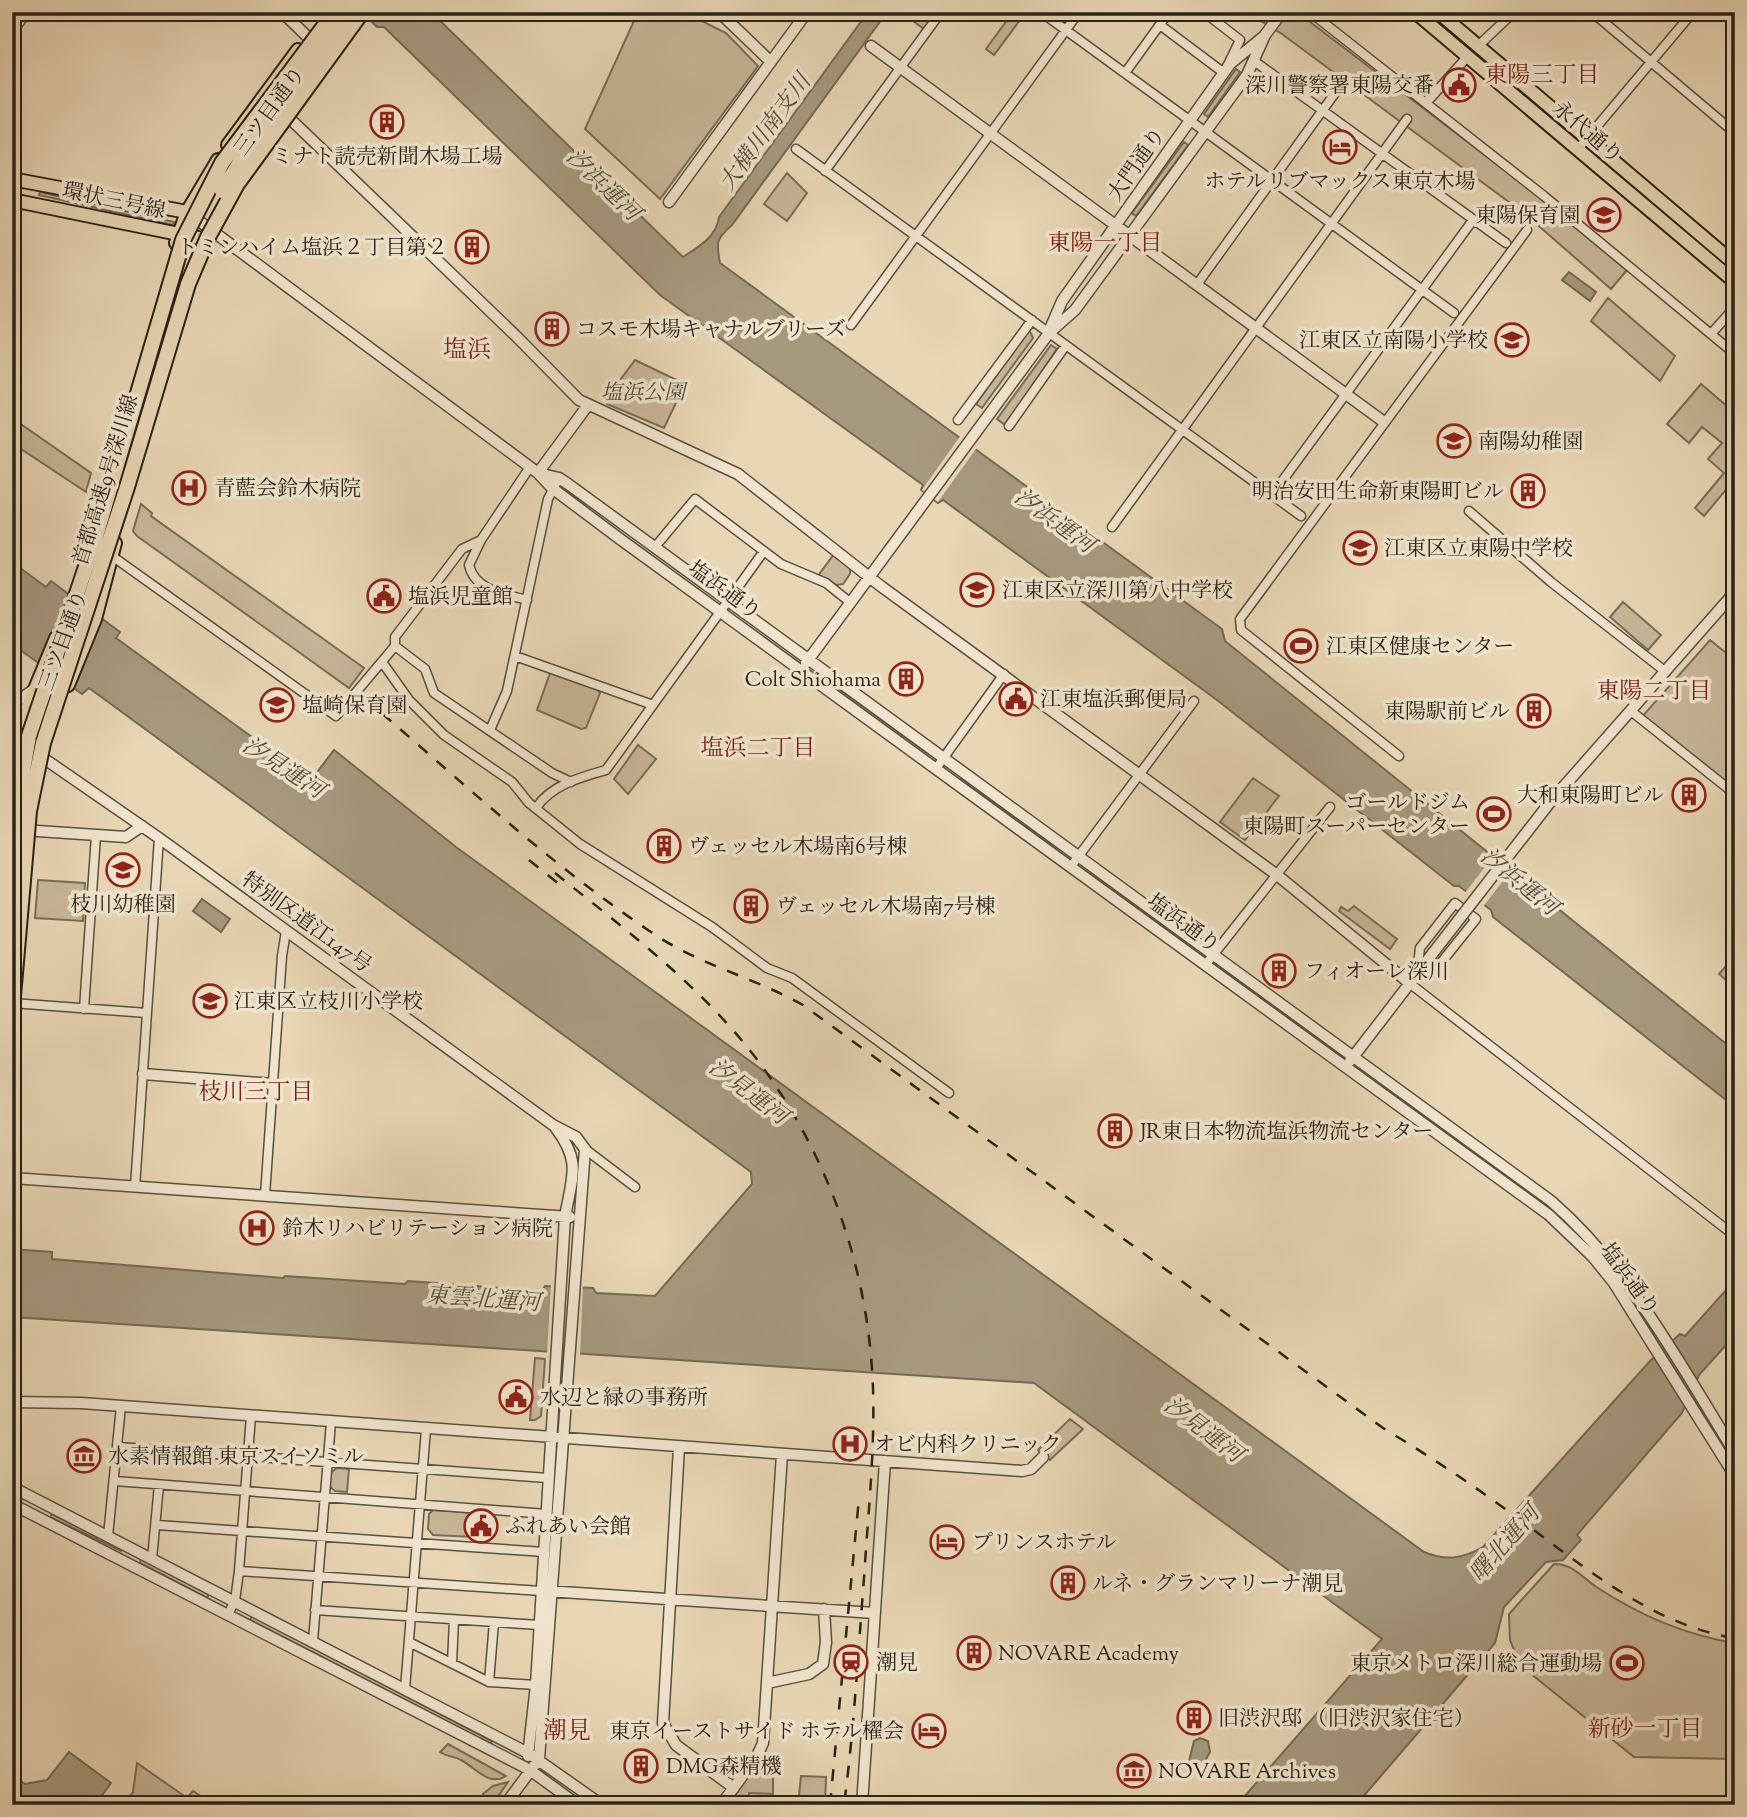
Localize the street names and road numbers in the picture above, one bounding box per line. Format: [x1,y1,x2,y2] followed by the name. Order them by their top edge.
[228,61,314,163] street label: 三ツ目通り
[1545,95,1629,172] street label: 永代通り
[1101,122,1174,208] street label: 大門通り
[59,176,168,228] street label: 環状三号線
[67,391,147,570] street label: 首都高速9号深川線
[681,555,767,628] street label: 塩浜通り
[33,586,97,695] street label: 三ツ目通り
[235,866,377,981] street label: 特別区道江147号
[1140,888,1226,961] street label: 塩浜通り
[1592,1237,1665,1323] street label: 塩浜通り

